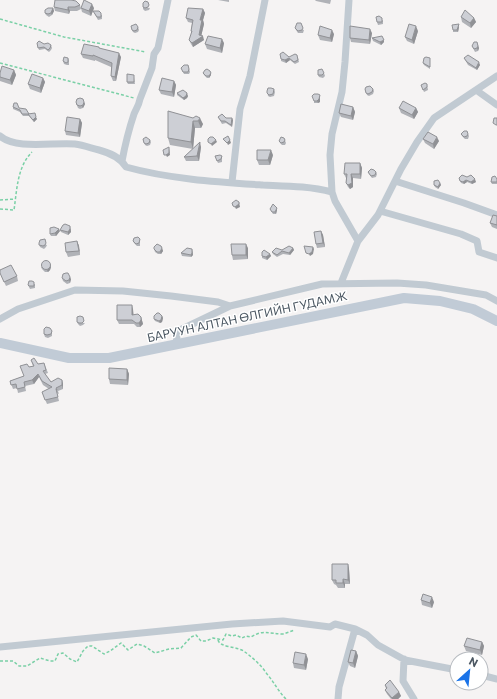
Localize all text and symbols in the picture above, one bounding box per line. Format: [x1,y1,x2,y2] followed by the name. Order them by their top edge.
[146,288,349,344] street label: БАРУУН АЛТАН ӨЛГИЙН ГУДАМЖ
[449,651,489,691] north arrow
[467,654,480,669] text: N

